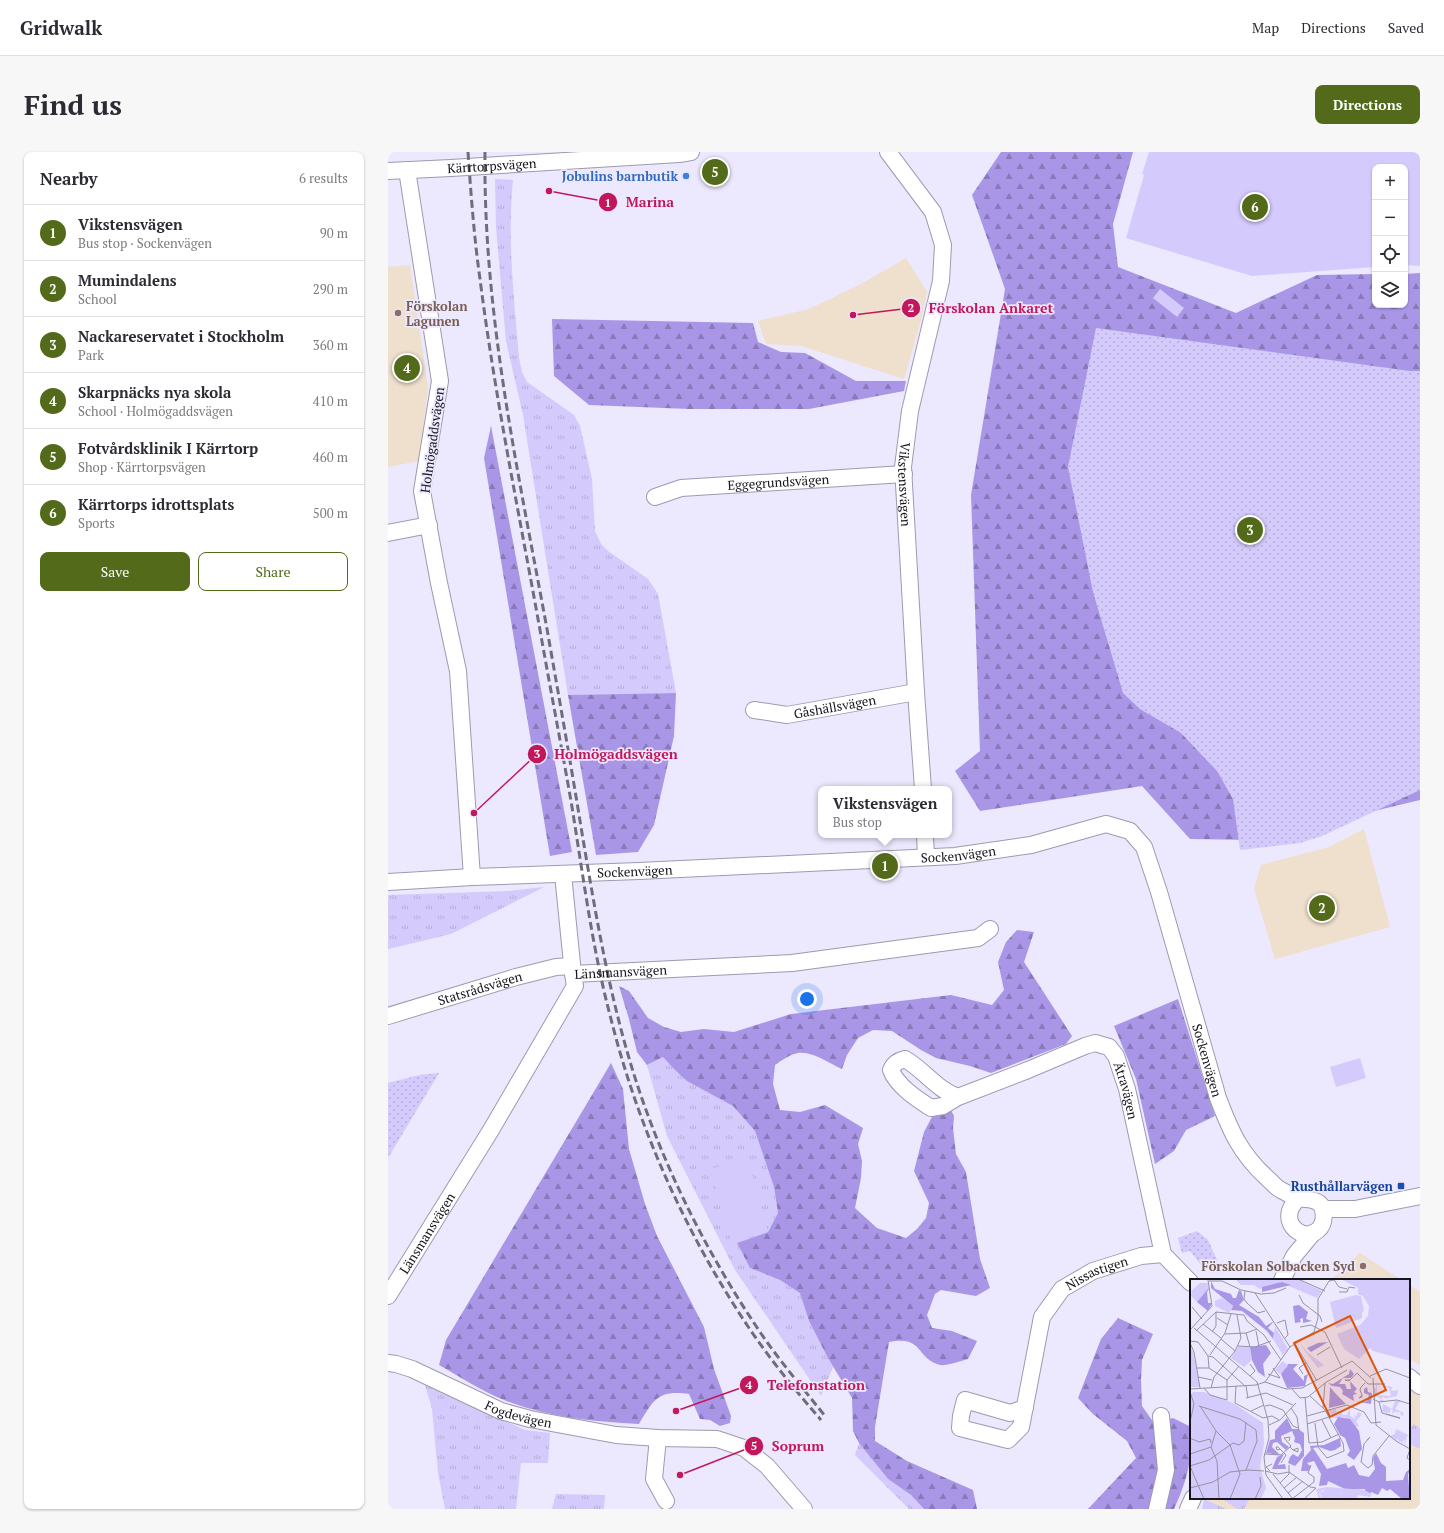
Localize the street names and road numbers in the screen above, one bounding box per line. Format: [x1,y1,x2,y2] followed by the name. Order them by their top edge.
[447,154,537,177] street label: Kärrtorpsvägen
[416,386,448,494] street label: Holmögaddsvägen
[894,441,915,527] street label: Vikstensvägen
[727,470,830,494] street label: Eggegrundsvägen
[792,690,878,723] street label: Gåshällsvägen
[920,841,997,867] street label: Sockenvägen
[597,860,673,882] street label: Sockenvägen
[574,960,668,983] street label: Länsmansvägen
[435,967,524,1009] street label: Statsrådsvägen
[1188,1022,1226,1099] street label: Sockenvägen
[1110,1059,1142,1121] street label: Ätravägen
[395,1189,459,1277] street label: Länsmansvägen
[1062,1252,1130,1294] street label: Nissastigen
[482,1396,554,1432] street label: Fogdevägen

